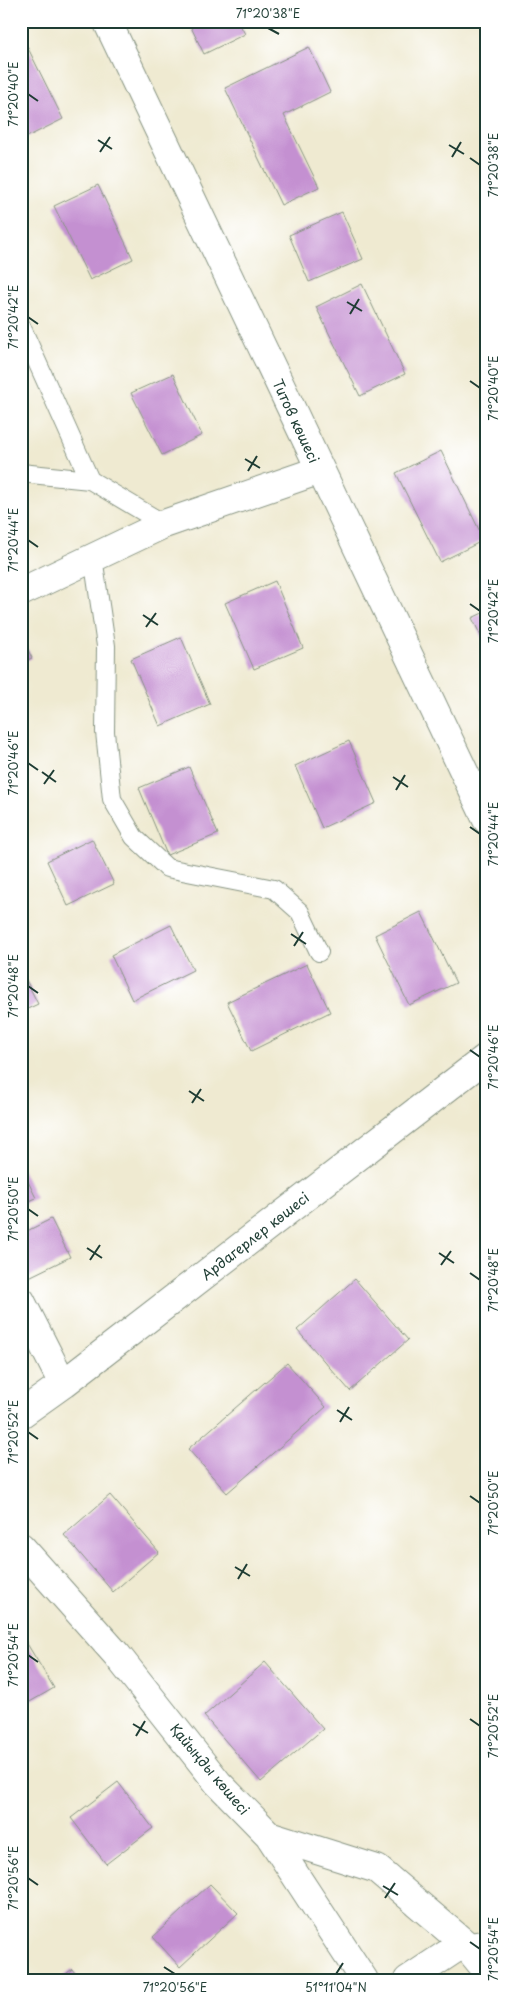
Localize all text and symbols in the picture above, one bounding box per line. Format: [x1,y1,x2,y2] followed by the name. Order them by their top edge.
[236,4,300,22] text: 71°20'38"E
[4,61,22,127] text: 71°20'40"E
[484,133,502,197] text: 71°20'38"E
[4,285,22,349] text: 71°20'42"E
[484,355,502,421] text: 71°20'40"E
[267,376,325,466] street label: Титов көшесі
[4,508,22,572] text: 71°20'44"E
[484,579,502,643] text: 71°20'42"E
[4,731,22,795] text: 71°20'46"E
[484,802,502,866] text: 71°20'44"E
[4,954,22,1018] text: 71°20'48"E
[484,1025,502,1089] text: 71°20'46"E
[4,1177,22,1242] text: 71°20'50"E
[196,1187,314,1285] street label: Ардагерлер көшесі
[484,1248,502,1312] text: 71°20'48"E
[4,1400,22,1464] text: 71°20'52"E
[484,1471,502,1536] text: 71°20'50"E
[4,1623,22,1687] text: 71°20'54"E
[484,1694,502,1758] text: 71°20'52"E
[165,1719,255,1819] street label: Қайыңды көшесі
[4,1846,22,1910] text: 71°20'56"E
[484,1917,502,1981] text: 71°20'54"E
[143,1978,207,1996] text: 71°20'56"E
[305,1978,367,1996] text: 51°11'04"N

